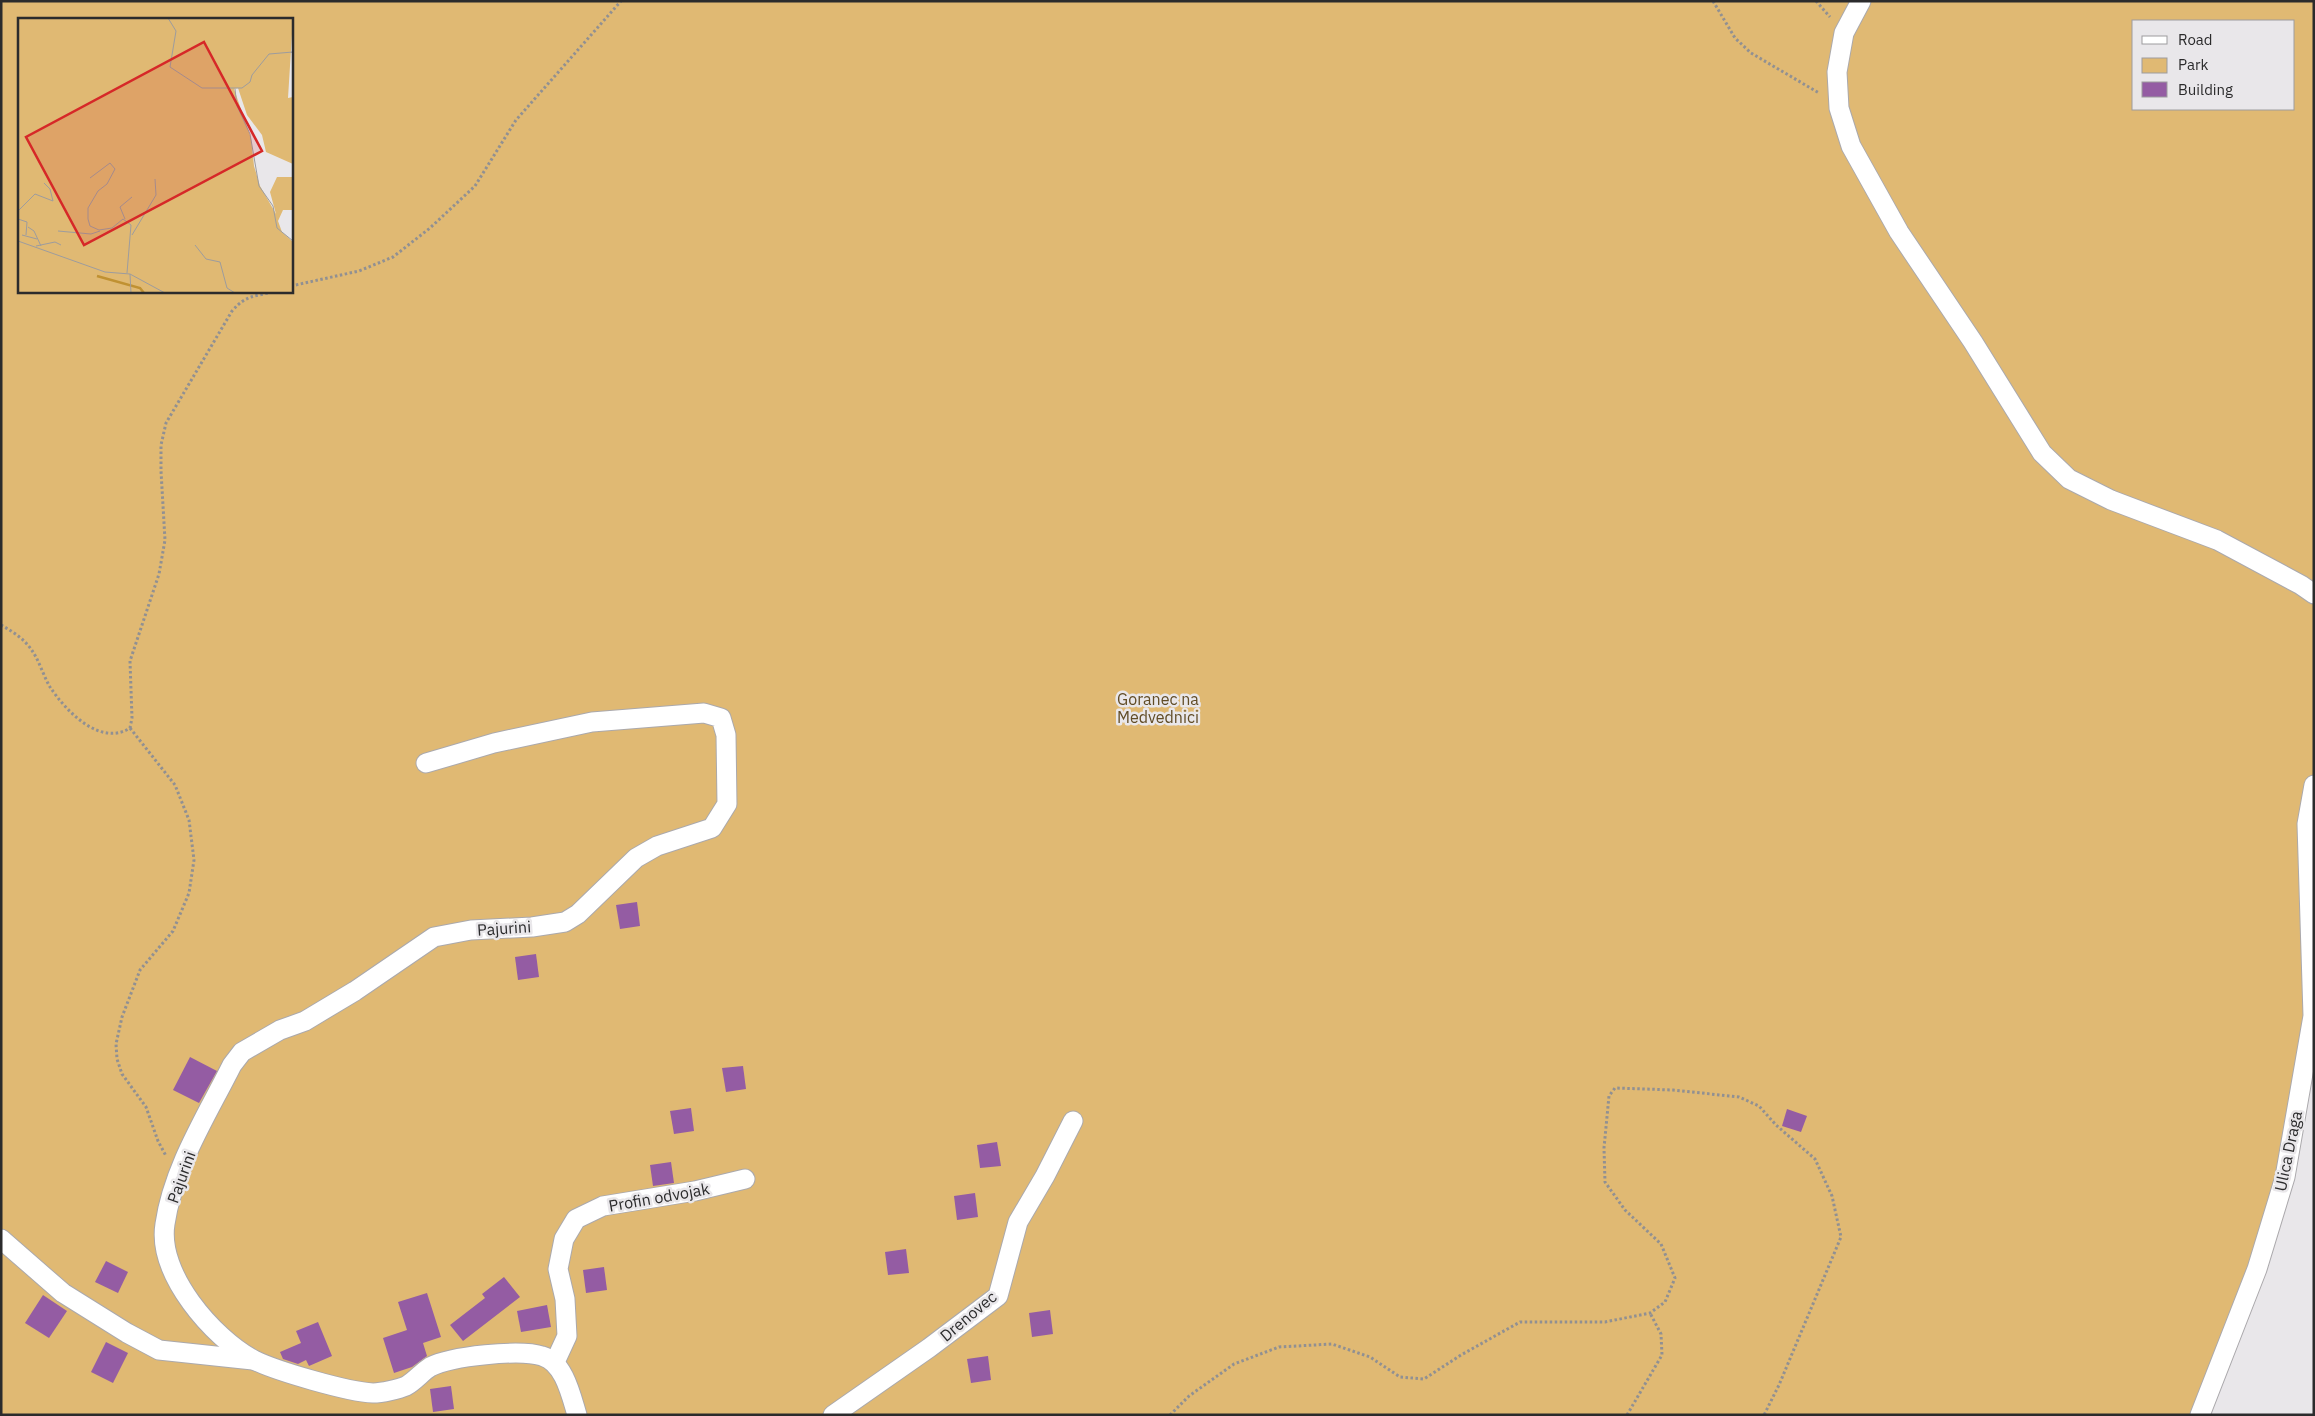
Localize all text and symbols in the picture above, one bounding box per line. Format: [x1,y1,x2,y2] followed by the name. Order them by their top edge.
[18,18,292,292] inset map
[2132,20,2295,110] legend
[2178,30,2213,49] text: Road
[2178,55,2208,74] text: Park
[2178,80,2233,99] text: Building
[1117,689,1199,727] park label: Goranec na Medvednici
[476,916,532,940] street label: Pajurini
[2270,1109,2306,1193] street label: Ulica Draga
[162,1148,200,1206] street label: Pajurini
[607,1178,712,1216] street label: Profin odvojak
[936,1287,1000,1345] street label: Drenovec

